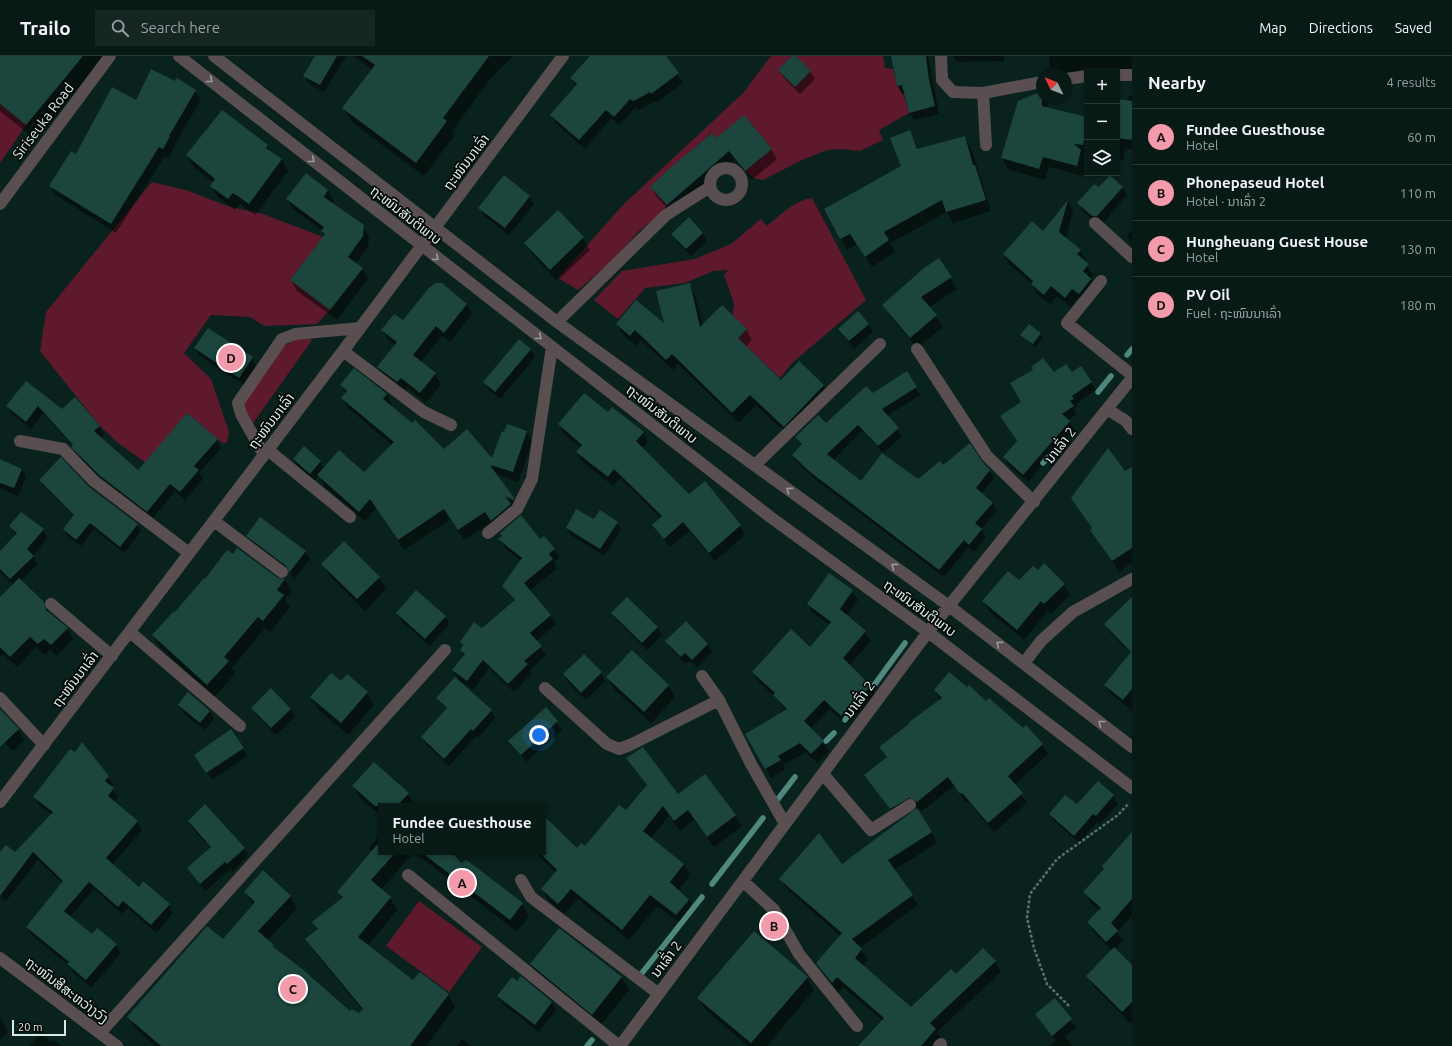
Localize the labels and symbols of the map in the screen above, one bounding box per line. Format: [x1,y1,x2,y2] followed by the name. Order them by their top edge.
[1036,68,1072,104] north arrow
[205,75,212,82] one-way arrow
[9,80,77,162] street label: Siriseuka Road
[438,129,492,193] street label: ຖະໜົນນາເລົ່າ
[307,155,314,162] one-way arrow
[367,182,445,248] street label: ຖະໜົນສັນຕິພາບ
[432,253,439,260] one-way arrow
[535,332,542,339] one-way arrow
[218,343,244,373] pin: D
[623,381,701,447] street label: ຖະໜົນສັນຕິພາບ
[243,388,297,452] street label: ຖະໜົນນາເລົ່າ
[1039,422,1079,466] street label: ນາເລົ່າ 2
[786,487,793,495] one-way arrow
[892,564,899,571] one-way arrow
[881,576,959,640] street label: ຖະໜົນສັນຕິພາບ
[996,641,1003,648] one-way arrow
[47,646,101,710] street label: ຖະໜົນນາເລົ່າ
[838,676,878,720] street label: ນາເລົ່າ 2
[1099,721,1106,728] one-way arrow
[529,725,549,745] your location
[449,868,475,898] pin: A
[761,911,787,941] pin: B
[645,936,685,980] street label: ນາເລົ່າ 2
[22,954,112,1026] street label: ຖະໜົນສີສະຫວ່າງວົງ
[280,974,306,1004] pin: C
[12,1018,66,1037] scale bar

